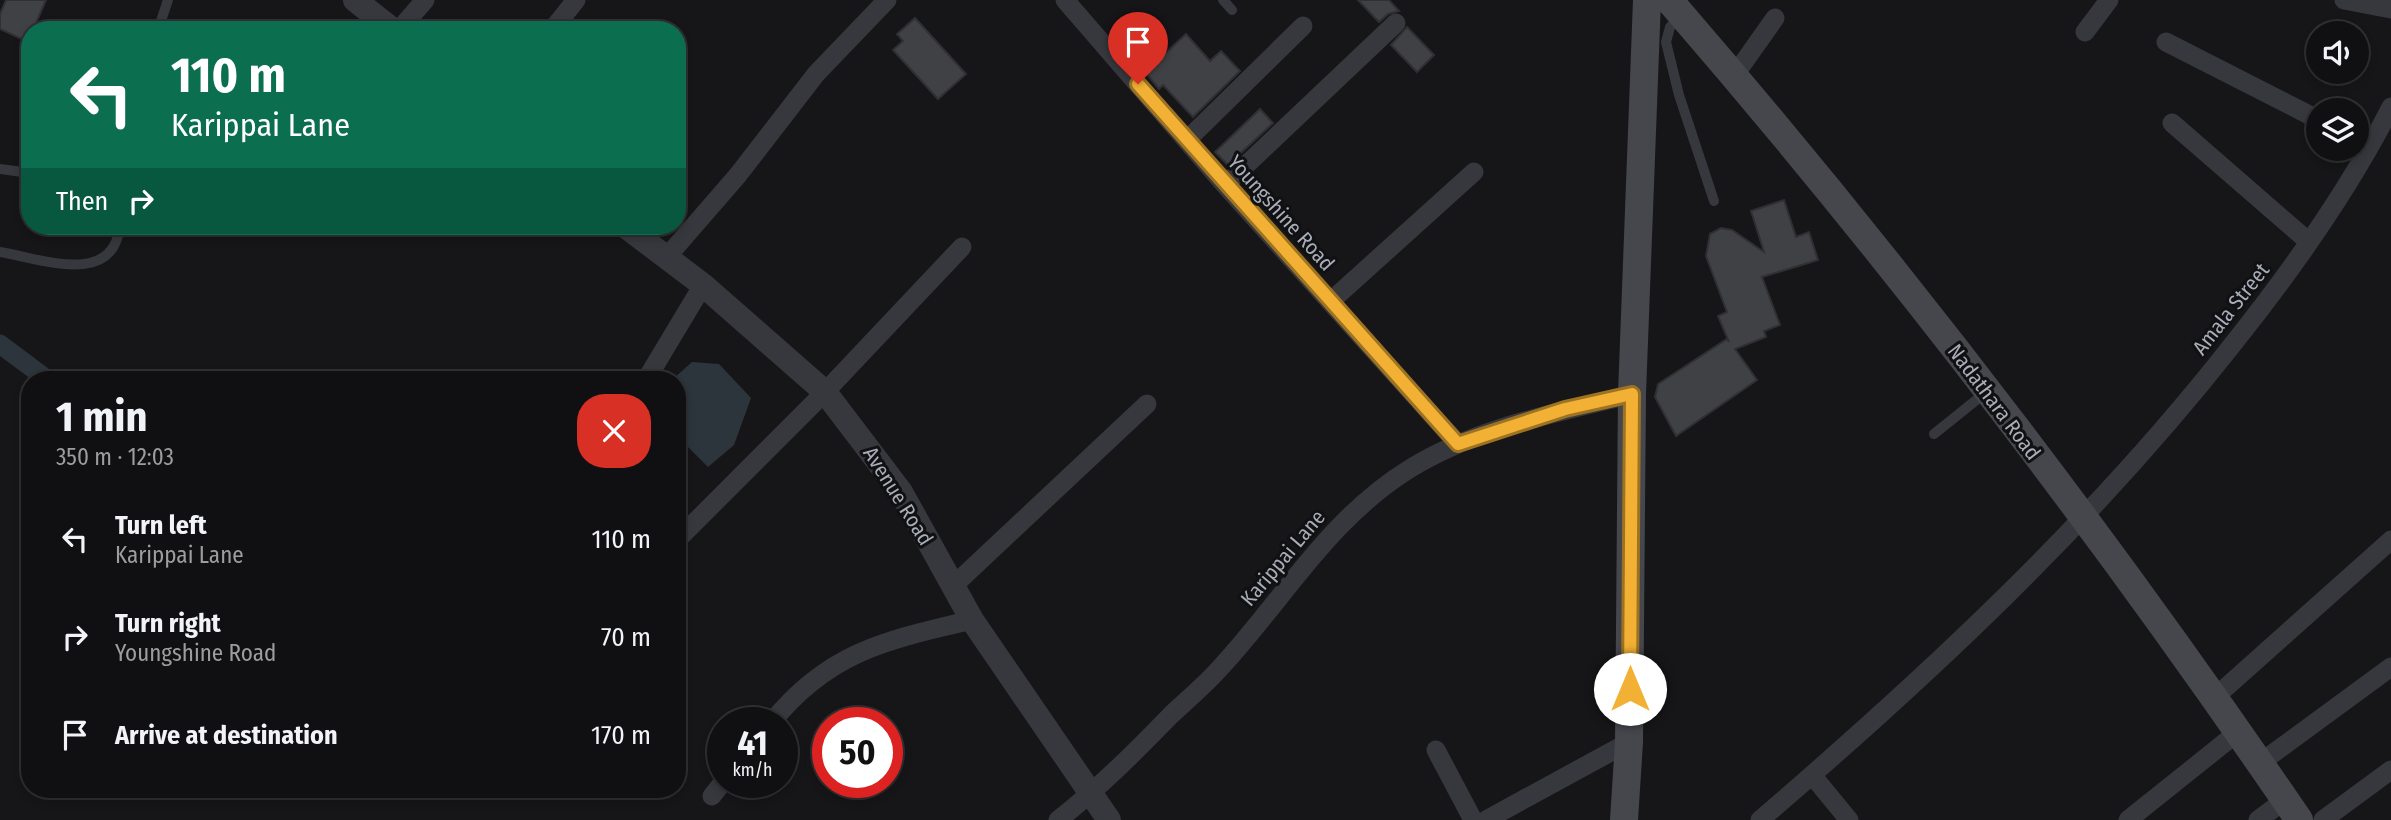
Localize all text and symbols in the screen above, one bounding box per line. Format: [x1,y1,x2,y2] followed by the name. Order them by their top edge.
[1108,12.0,1168,84] pin
[2306,21,2369,161] map controls
[2306,21,2369,84] button: sound
[1119,23,1157,61] icon: arrive
[171,46,286,105] text: 110 m
[56,49,147,140] icon: left
[2306,98,2369,161] button: layers
[171,106,350,144] text: Karippai Lane
[1222,150,1340,276] street label: Youngshine Road
[122,182,160,220] icon: right
[56,186,108,217] text: Then
[2187,258,2275,360] street label: Amala Street
[1942,339,2046,465] street label: Nadathara Road
[56,392,147,442] text: 1 min
[577,394,651,468] button: close
[857,442,939,550] street label: Avenue Road
[56,443,174,471] text: 350 m · 12:03
[1235,505,1331,611] street label: Karippai Lane
[115,510,207,541] text: Turn left
[56,520,94,558] icon: left
[591,524,651,555] text: 110 m
[115,541,244,569] text: Karippai Lane
[115,608,221,639] text: Turn right
[56,618,94,656] icon: right
[601,622,651,653] text: 70 m
[115,639,276,667] text: Youngshine Road
[1593,652,1667,726] position arrow
[812,707,903,798] speed limit sign: 50
[56,716,94,754] icon: arrive
[115,720,338,751] text: Arrive at destination
[591,720,651,751] text: 170 m
[737,722,768,764] text: 41
[732,759,773,781] text: km/h

